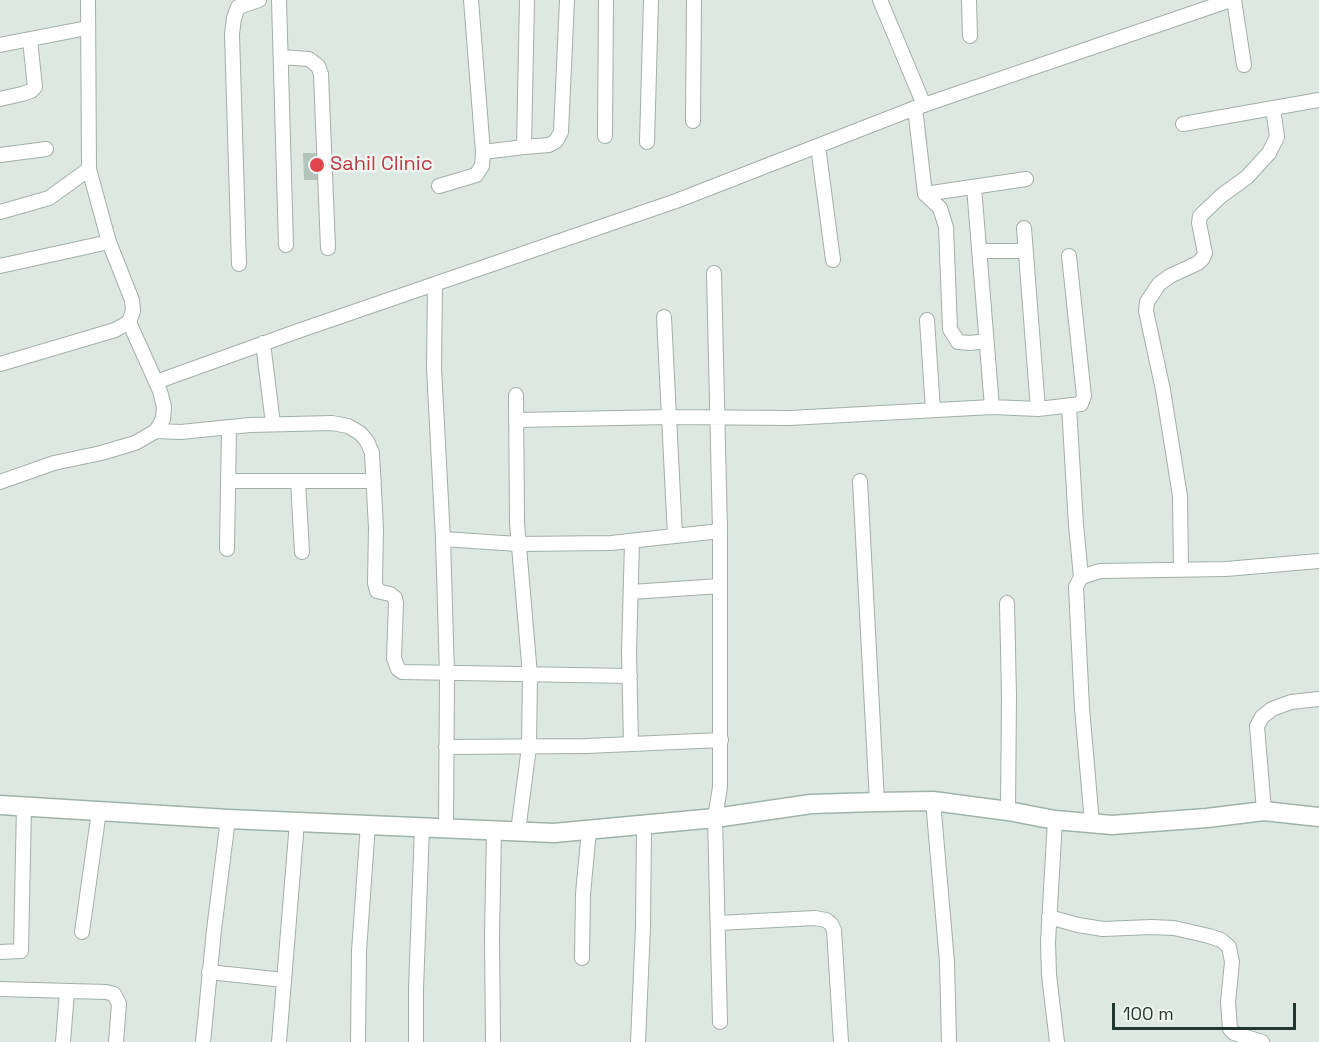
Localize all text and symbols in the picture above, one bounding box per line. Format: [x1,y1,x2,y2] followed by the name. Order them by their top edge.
[330,153,433,177] place label: Sahil Clinic
[308,156,326,174] marker: Sahil Clinic
[1115,991,1300,1029] scale bar
[1123,1002,1174,1025] text: 100 m

